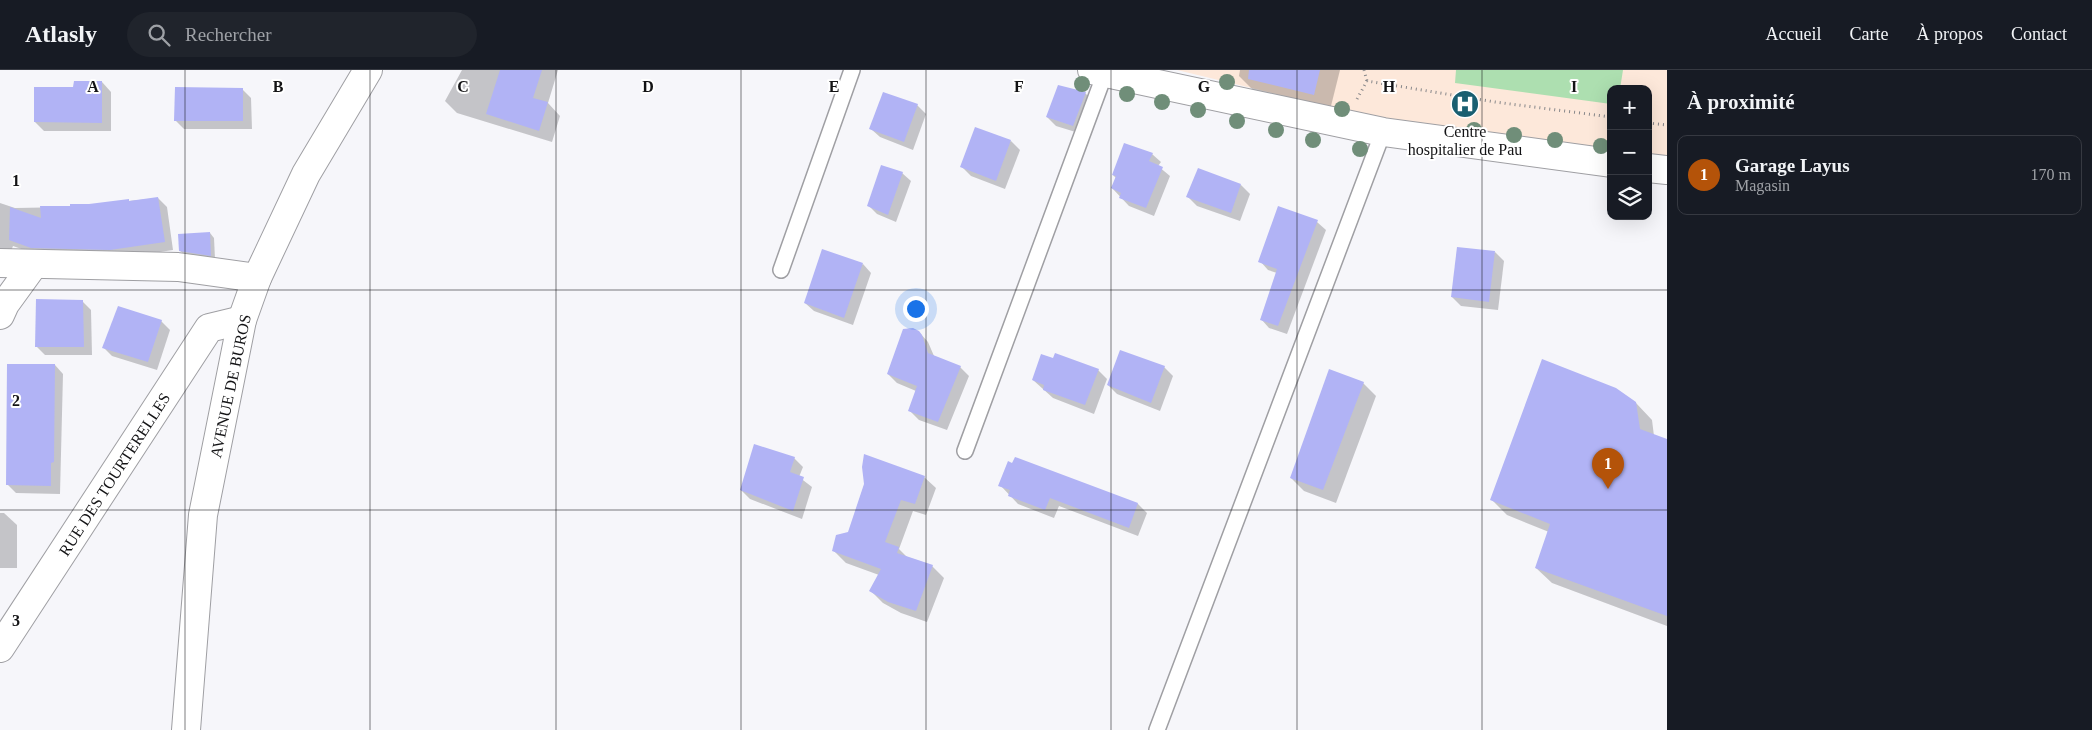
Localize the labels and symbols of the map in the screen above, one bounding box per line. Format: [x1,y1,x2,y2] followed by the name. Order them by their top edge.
[87,78,99,95] text: A
[273,78,284,95] text: B
[457,78,469,95] text: C
[642,78,654,95] text: D
[829,78,839,95] text: E
[1014,78,1024,95] text: F
[1198,78,1211,95] text: G
[1383,78,1396,95] text: H
[1571,78,1577,95] text: I
[1450,89,1480,119] hospital icon: Centre hospitalier de Pau
[1408,123,1522,159] place label: Centre hospitalier de Pau
[12,172,20,189] text: 1
[903,296,929,322] your location
[207,313,254,459] street label: AVENUE DE BUROS
[55,390,173,559] street label: RUE DES TOURTERELLES
[12,392,20,409] text: 2
[1592,448,1624,489] pin: 1
[12,612,20,629] text: 3

